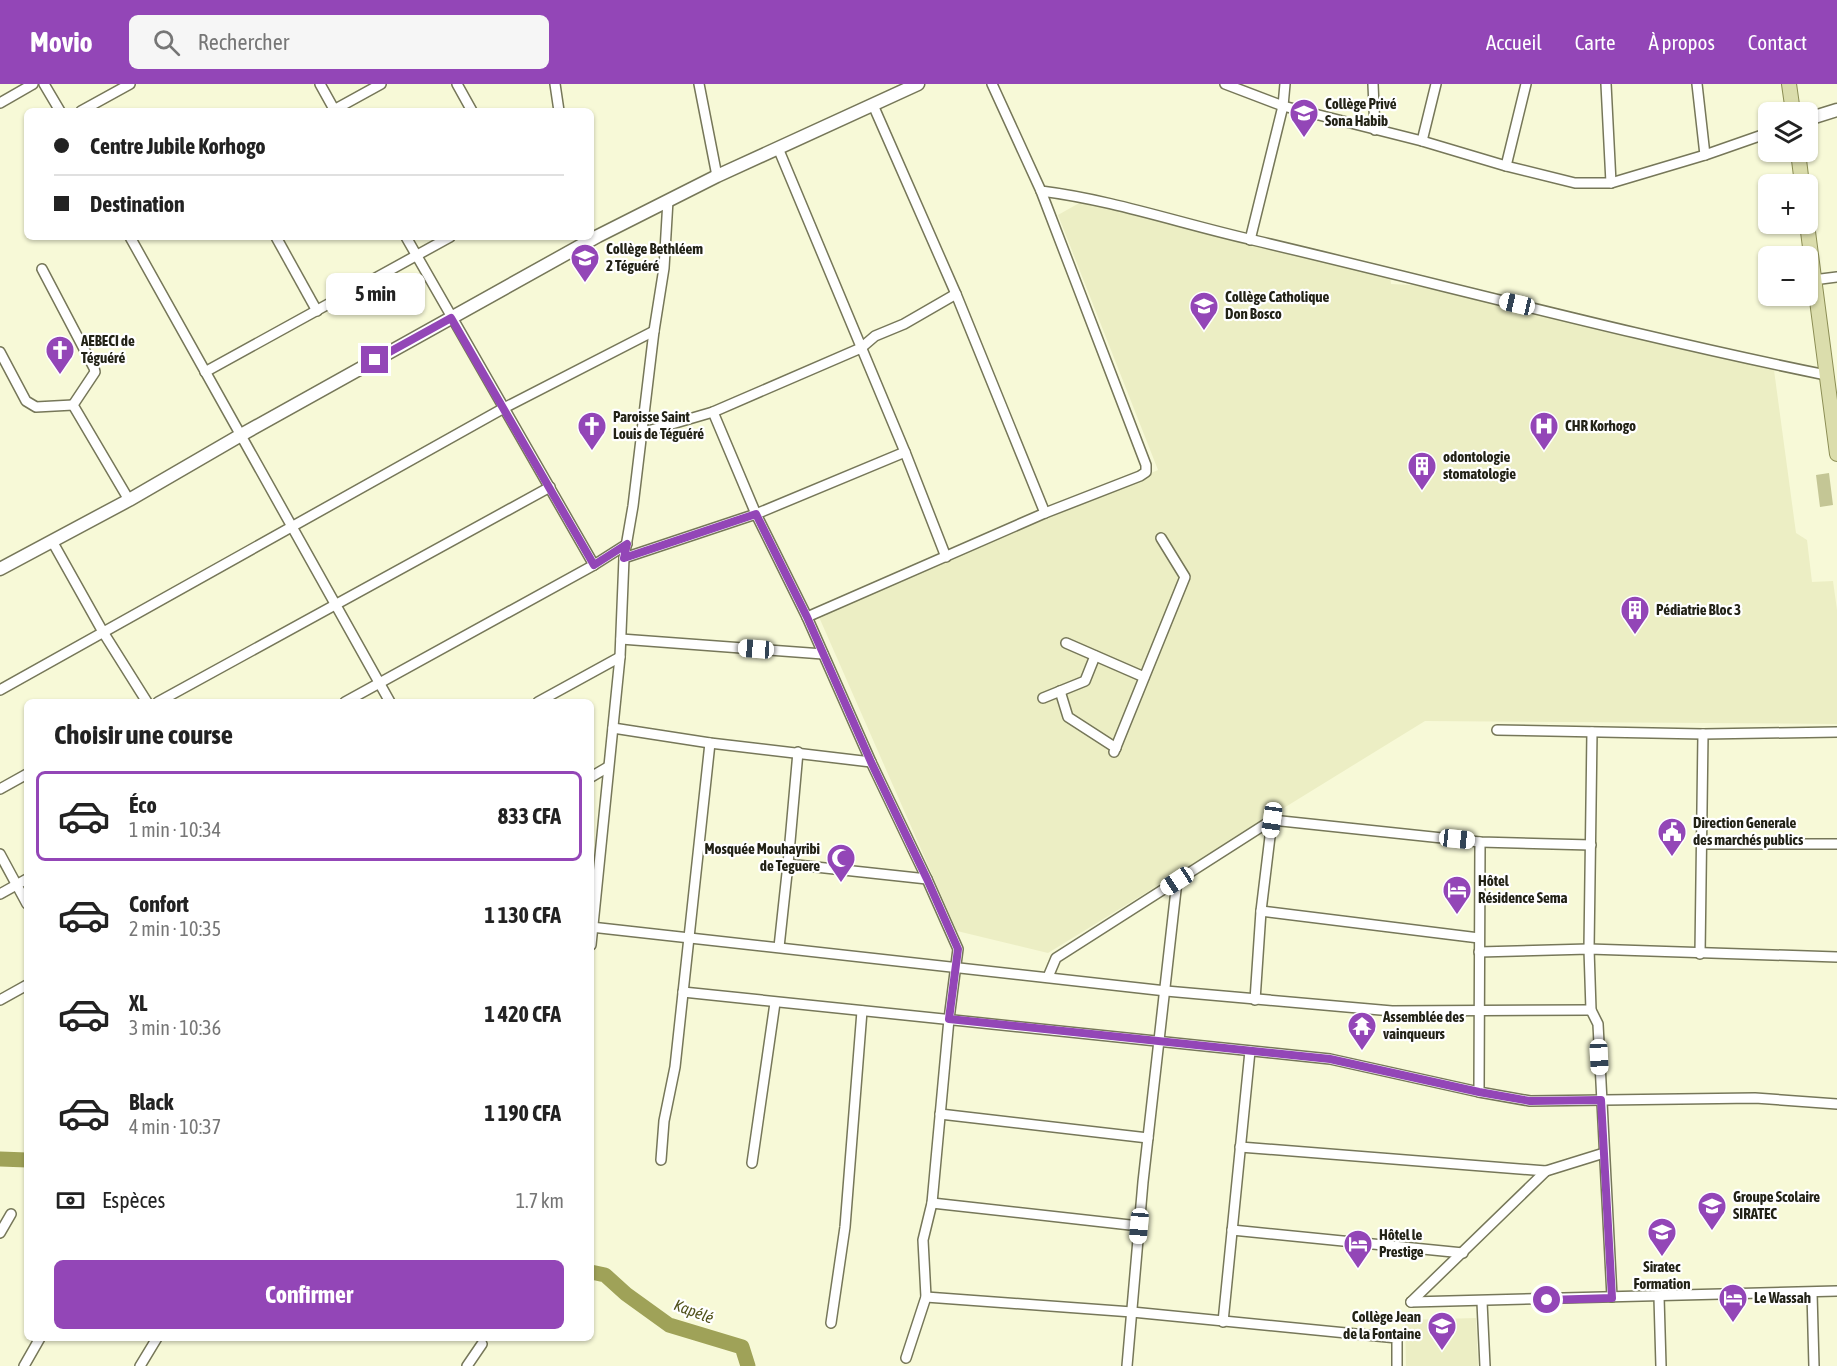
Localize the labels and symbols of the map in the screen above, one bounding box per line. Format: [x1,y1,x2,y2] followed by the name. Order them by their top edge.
[1325,95,1397,129] place label: Collège Privé Sona Habib
[1288,97,1320,139] school or university icon: Collège Privé Sona Habib
[606,240,703,274] place label: Collège Bethléem 2 Téguéré
[569,242,601,284] school or university icon: Collège Bethléem 2 Téguéré
[326,273,424,315] callout: 5 min
[1225,288,1330,322] place label: Collège Catholique Don Bosco
[1188,290,1220,332] school or university icon: Collège Catholique Don Bosco
[1497,291,1537,317] car
[80,332,135,366] place label: AEBECI de Téguéré
[44,334,76,376] church icon: AEBECI de Téguéré
[361,346,388,373] route end
[613,408,704,442] place label: Paroisse Saint Louis de Téguéré
[576,410,608,452] church icon: Paroisse Saint Louis de Téguéré
[1528,410,1560,452] hospital icon: CHR Korhogo
[1565,417,1636,434] place label: CHR Korhogo
[1443,448,1516,482] place label: odontologie stomatologie
[1406,450,1438,492] building icon: odontologie stomatologie
[1619,594,1651,636] building icon: Pédiatrie Bloc 3
[1656,601,1741,618] place label: Pédiatrie Bloc 3
[737,639,775,659] car
[1261,801,1283,839] car
[1693,814,1804,848] place label: Direction Generale des marchés publics
[1656,816,1688,858] public building icon: Direction Generale des marchés publics
[1438,828,1476,850] car
[704,840,820,874] place label: Mosquée Mouhayribi de Teguere
[825,842,857,884] mosque icon: Mosquée Mouhayribi de Teguere
[1157,864,1197,898] car
[1478,872,1568,906] place label: Hôtel Résidence Sema
[1441,874,1473,916] hotel icon: Hôtel Résidence Sema
[1382,1008,1465,1042] place label: Assemblée des vainqueurs
[1346,1010,1378,1052] temple icon: Assemblée des vainqueurs
[1589,1039,1609,1075] car
[1733,1188,1820,1222] place label: Groupe Scolaire SIRATEC
[1696,1190,1728,1232] school or university icon: Groupe Scolaire SIRATEC
[1128,1207,1150,1245] car
[1646,1216,1678,1258] school or university icon: Siratec Formation
[1379,1226,1424,1260] place label: Hôtel le Prestige
[1342,1228,1374,1270] hotel icon: Hôtel le Prestige
[1633,1258,1691,1292] place label: Siratec Formation
[1717,1282,1749,1324] hotel icon: Le Wassah
[1533,1286,1560,1313] route start
[1754,1289,1811,1306] place label: Le Wassah
[671,1295,716,1328] water label: Kapélé
[1343,1308,1421,1342] place label: Collège Jean de la Fontaine
[1426,1310,1458,1352] school or university icon: Collège Jean de la Fontaine

